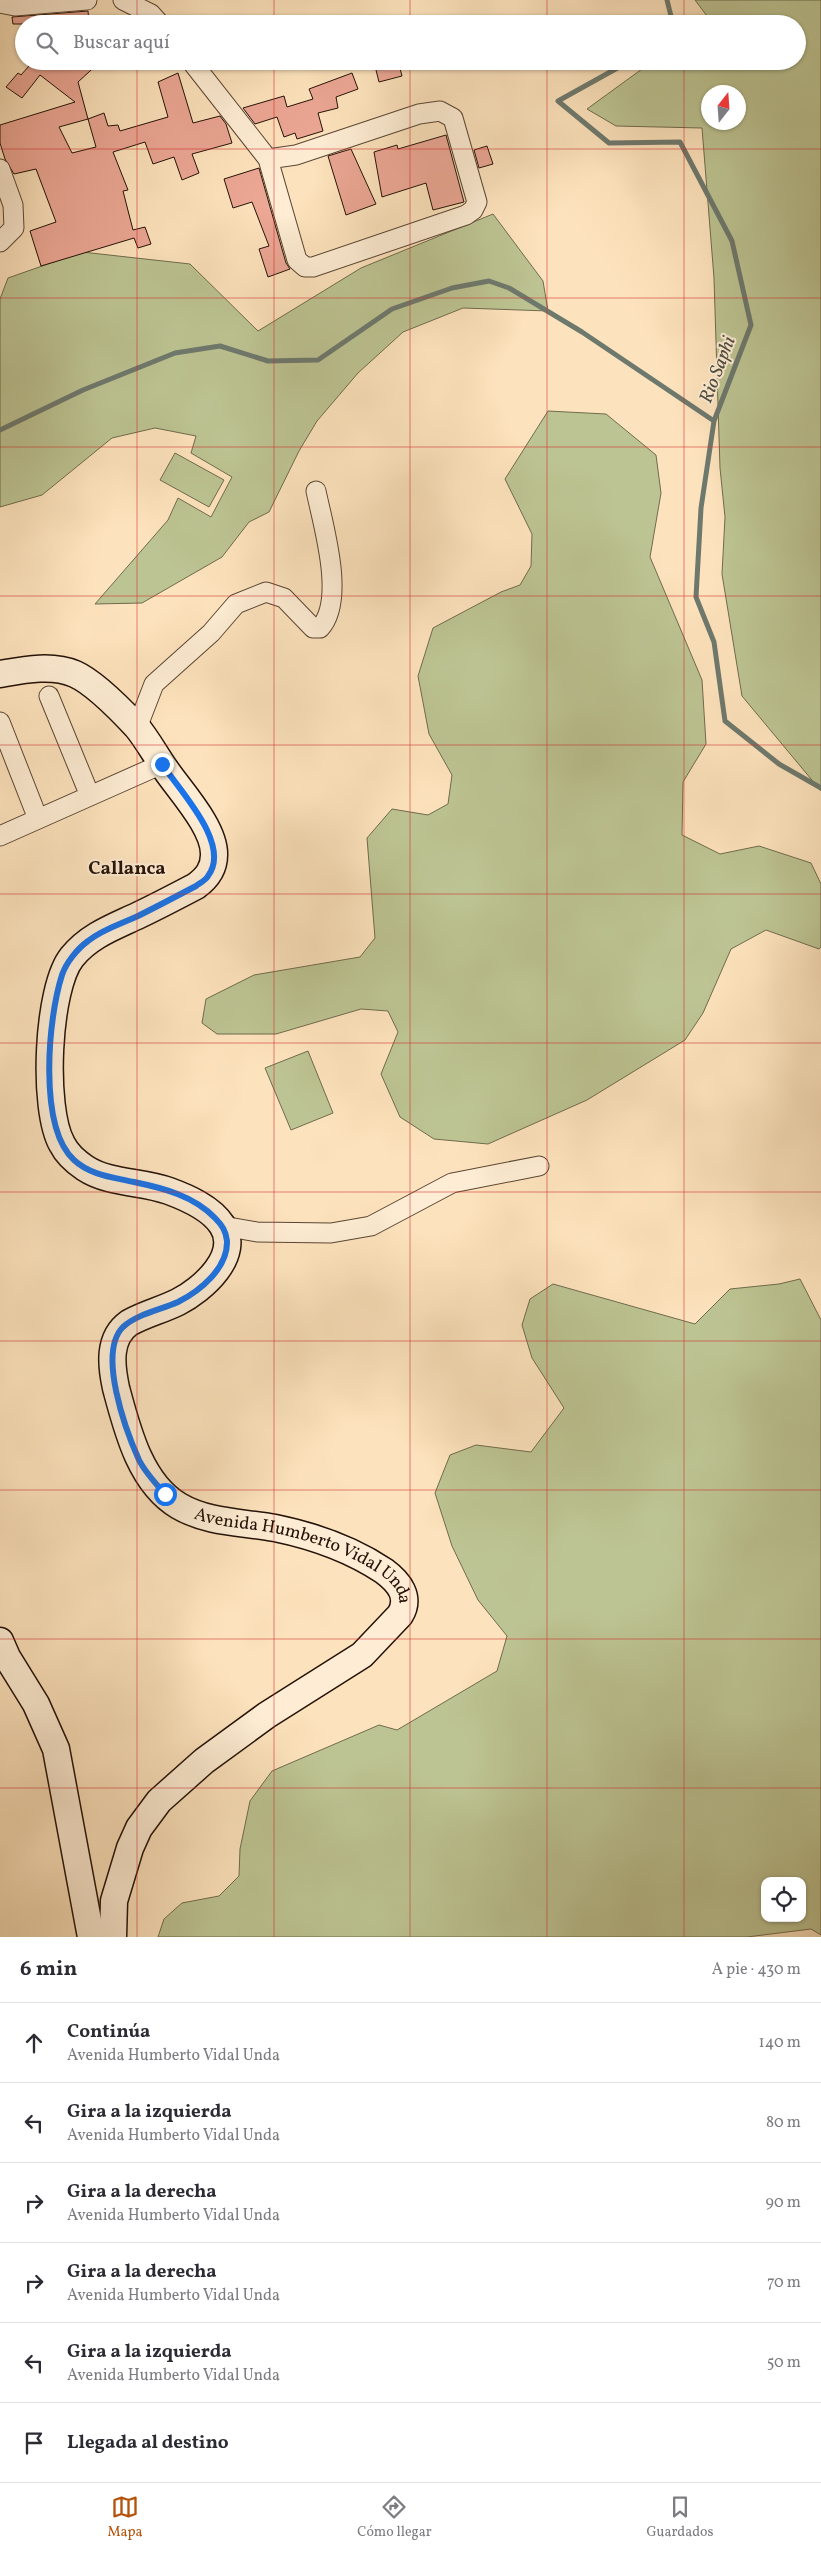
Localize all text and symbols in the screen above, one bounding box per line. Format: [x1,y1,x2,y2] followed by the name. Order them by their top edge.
[15,15,806,70] search box
[33,29,61,57] icon: search
[73,30,170,56] text: Buscar aquí
[701,85,746,130] north arrow
[693,333,743,407] water label: Rio Saphi
[151,753,174,776] route end
[88,856,166,882] district label: Callanca
[154,1483,177,1506] route start
[191,1502,417,1605] street label: Avenida Humberto Vidal Unda
[761,1877,806,1922] map controls
[761,1877,806,1922] button: locate
[20,1955,77,1984] text: 6 min
[712,1959,801,1981] text: A pie · 430 m
[67,2019,150,2045] text: Continúa
[20,2029,48,2057] icon: ahead
[759,2032,801,2054] text: 140 m
[67,2045,280,2067] text: Avenida Humberto Vidal Unda
[67,2099,232,2125] text: Gira a la izquierda
[20,2109,48,2137] icon: left
[766,2112,801,2134] text: 80 m
[67,2125,280,2147] text: Avenida Humberto Vidal Unda
[67,2179,217,2205] text: Gira a la derecha
[20,2189,48,2217] icon: right
[765,2192,801,2214] text: 90 m
[67,2205,280,2227] text: Avenida Humberto Vidal Unda
[67,2259,217,2285] text: Gira a la derecha
[20,2269,48,2297] icon: right
[767,2272,801,2294] text: 70 m
[67,2285,280,2307] text: Avenida Humberto Vidal Unda
[67,2339,232,2365] text: Gira a la izquierda
[20,2349,48,2377] icon: left
[767,2352,801,2374] text: 50 m
[67,2365,280,2387] text: Avenida Humberto Vidal Unda
[20,2429,48,2457] icon: arrive
[67,2430,229,2456] text: Llegada al destino
[107,2493,142,2542] tab: Mapa
[357,2493,432,2542] tab: Cómo llegar
[646,2493,714,2542] tab: Guardados

